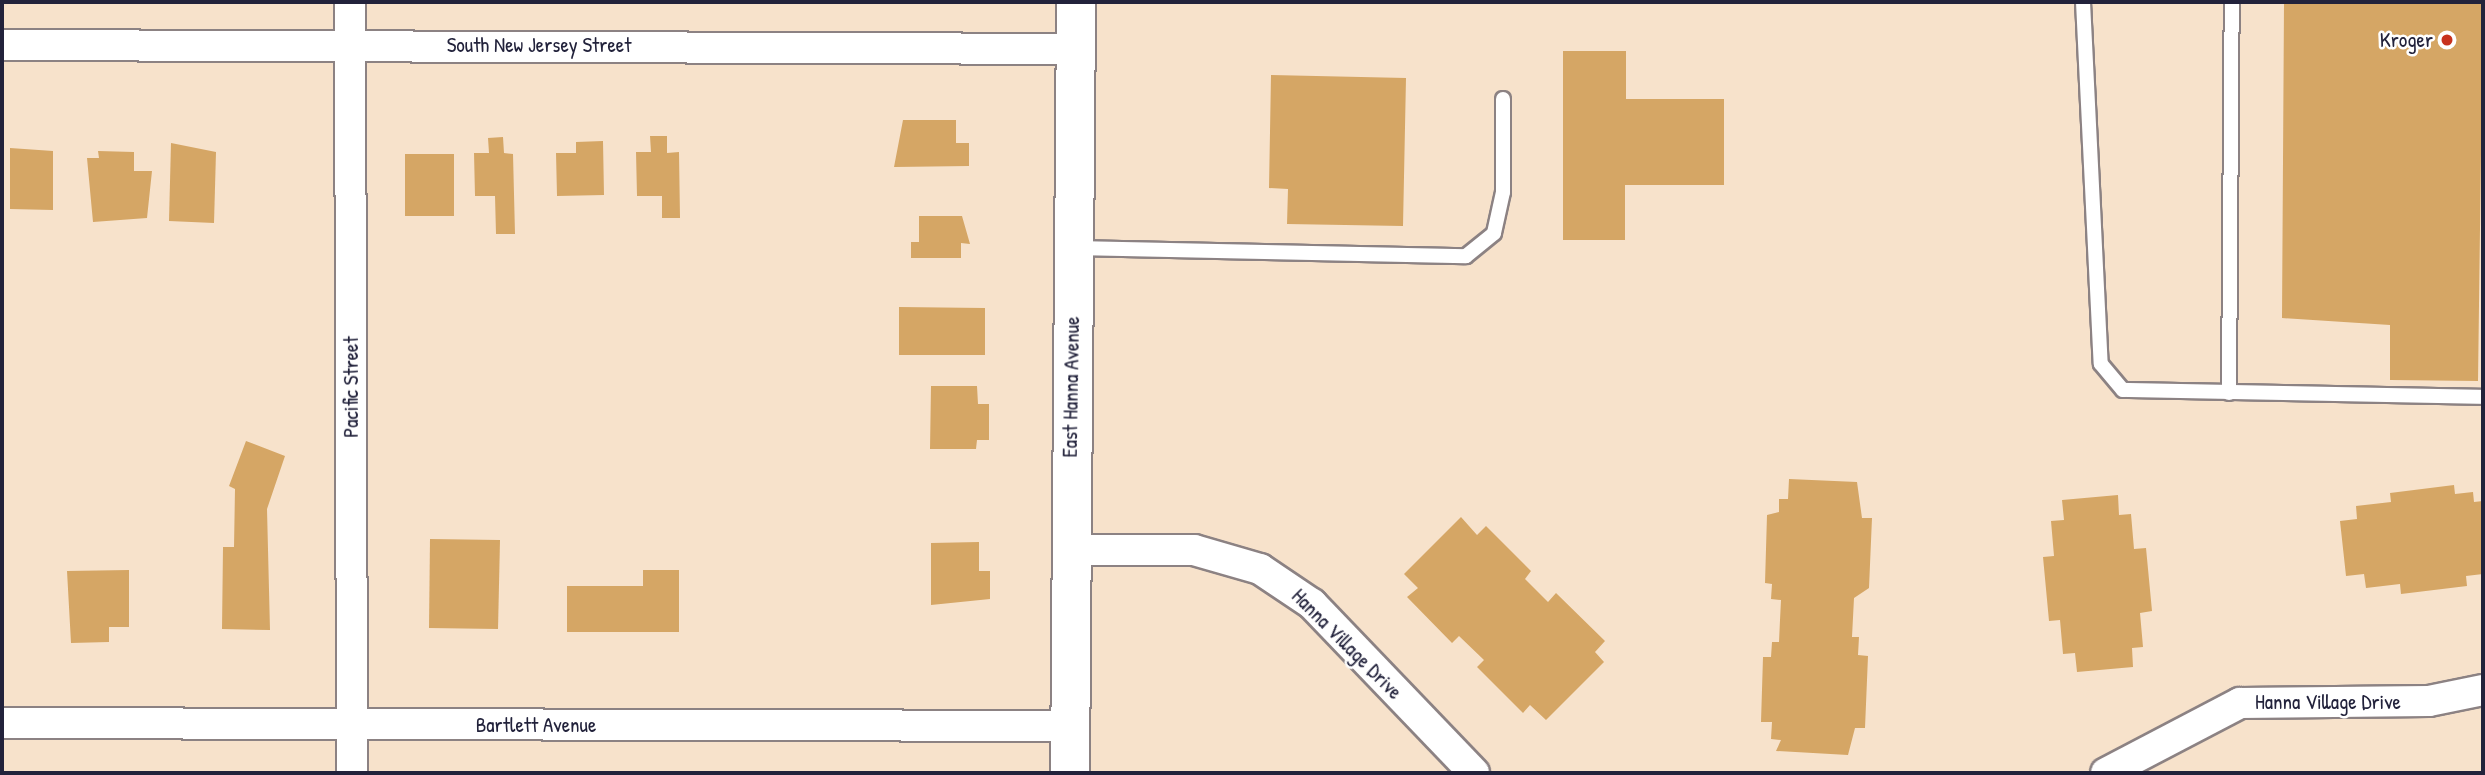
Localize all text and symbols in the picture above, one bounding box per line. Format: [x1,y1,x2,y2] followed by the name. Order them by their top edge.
[2380,27,2433,53] place label: Kroger
[447,32,631,58] street label: South New Jersey Street
[2439,32,2455,48] marker: Kroger
[1057,316,1085,458] street label: East Hanna Avenue
[338,336,364,438] street label: Pacific Street
[1286,583,1408,705] street label: Hanna Village Drive
[2255,689,2401,715] street label: Hanna Village Drive
[476,712,596,738] street label: Bartlett Avenue

